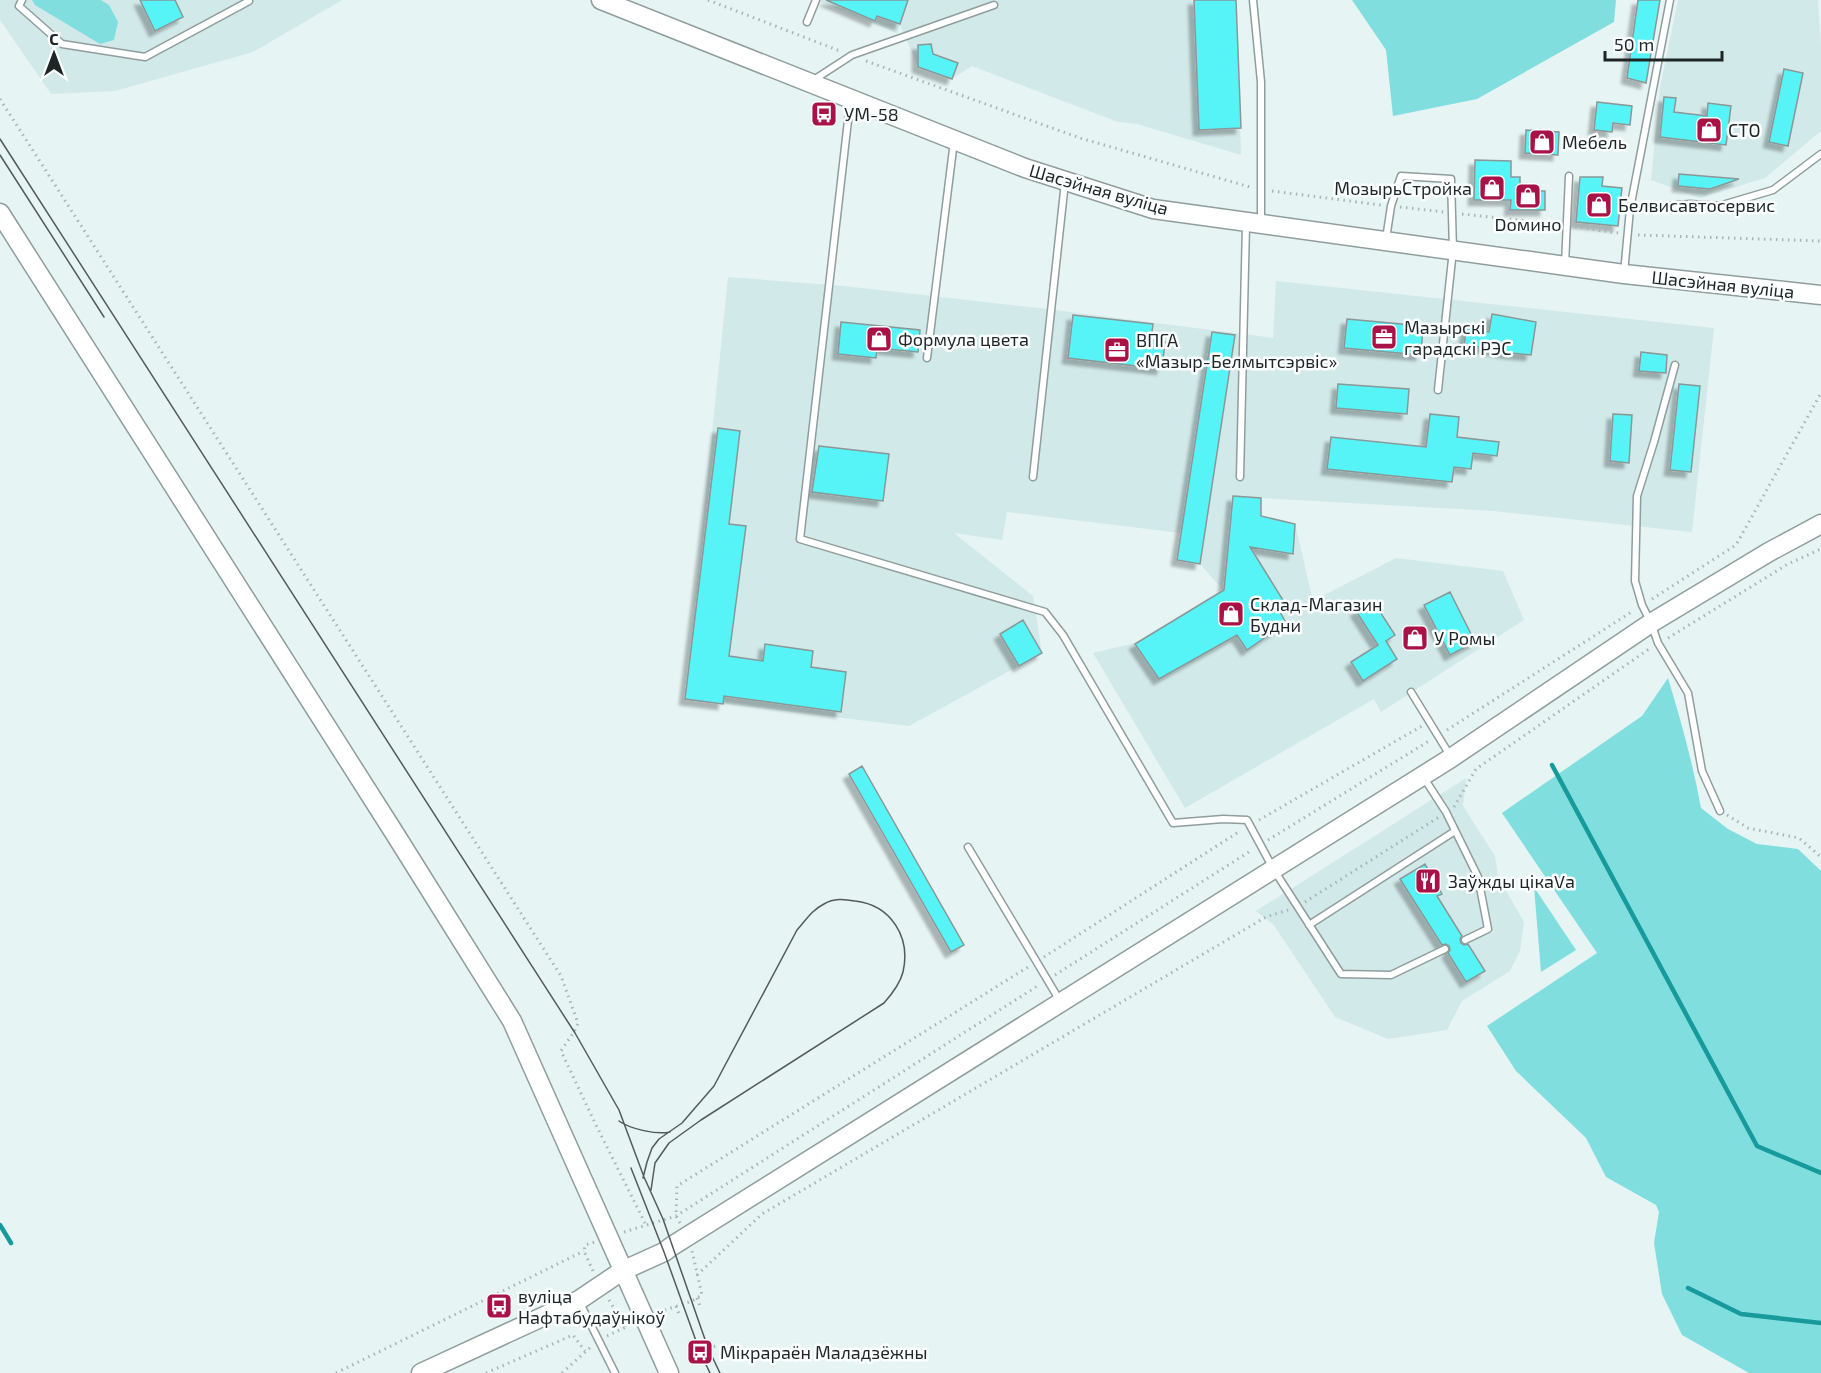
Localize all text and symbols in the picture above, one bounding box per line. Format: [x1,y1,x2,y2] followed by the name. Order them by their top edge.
[24,24,84,84] north arrow
[1605,24,1722,62] scale bar
[49,29,59,48] text: С
[1614,33,1654,55] text: 50 m
[809,99,839,129] bus stop icon: УМ-58
[844,103,899,125] place label: УМ-58
[1694,115,1724,145] shop icon: СТО
[1728,119,1761,141] place label: СТО
[1527,127,1557,157] shop icon: Мебель
[1562,131,1627,153] place label: Мебель
[1027,159,1171,219] street label: Шасэйная вуліца
[1477,173,1507,203] shop icon: МозырьСтройка
[1334,177,1472,199] place label: МозырьСтройка
[1513,181,1543,211] shop icon: Dомино
[1584,190,1614,220] shop icon: Белвисавтосервис
[1618,194,1775,216] place label: Белвисавтосервис
[1494,213,1562,235] place label: Dомино
[1651,266,1795,302] street label: Шасэйная вуліца
[1404,316,1511,359] place label: Мазырскі гарадскі РЭС
[1369,322,1399,352] office icon: Мазырскі гарадскі РЭС
[864,324,894,354] shop icon: Формула цвета
[898,328,1029,350] place label: Формула цвета
[1136,329,1337,372] place label: ВПГА «Мазыр-Белмытсэрвіс»
[1102,335,1132,365] office icon: ВПГА «Мазыр-Белмытсэрвіс»
[1250,593,1383,636] place label: Склад-Магазин Будни
[1216,599,1246,629] shop icon: Склад-Магазин Будни
[1400,623,1430,653] shop icon: У Ромы
[1434,627,1495,649] place label: У Ромы
[1413,866,1443,896] restaurant icon: Заўжды цікаVа
[1448,870,1575,892] place label: Заўжды цікаVа
[518,1285,666,1328] place label: вуліца Нафтабудаўнікоў
[484,1291,514,1321] bus stop icon: вуліца Нафтабудаўнікоў
[685,1337,715,1367] bus stop icon: Мікрараён Маладзёжны
[720,1341,928,1363] place label: Мікрараён Маладзёжны

